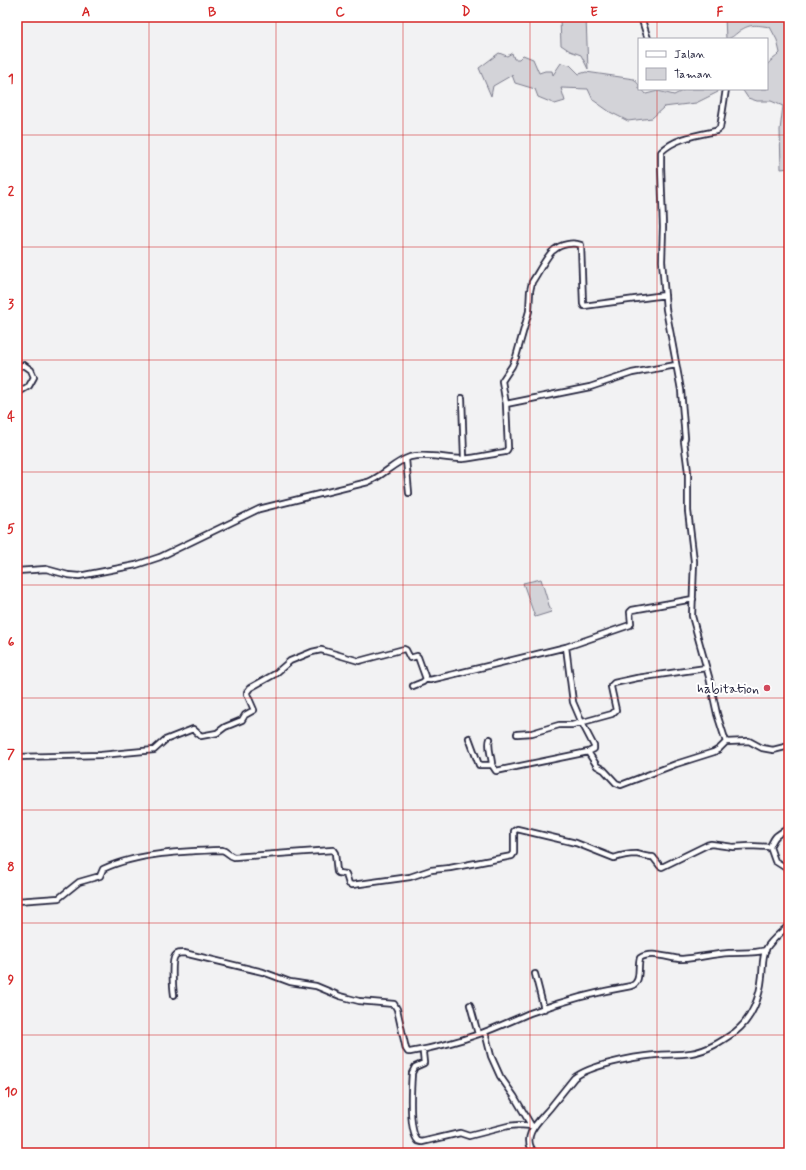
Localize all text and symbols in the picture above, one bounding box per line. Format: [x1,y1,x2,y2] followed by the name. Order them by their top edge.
[82,4,90,21] text: A
[208,4,217,21] text: B
[335,4,345,21] text: C
[462,4,471,21] text: D
[590,4,598,21] text: E
[717,4,724,21] text: F
[638,38,768,90] legend
[674,47,706,63] text: Jalan
[674,67,713,83] text: Taman
[8,71,14,88] text: 1
[8,183,15,200] text: 2
[8,296,14,313] text: 3
[7,409,15,426] text: 4
[7,521,15,538] text: 5
[8,634,15,651] text: 6
[697,680,759,698] place label: habitation
[762,683,772,693] marker: habitation
[7,746,15,763] text: 7
[7,859,15,876] text: 8
[8,972,15,989] text: 9
[4,1084,18,1101] text: 10

